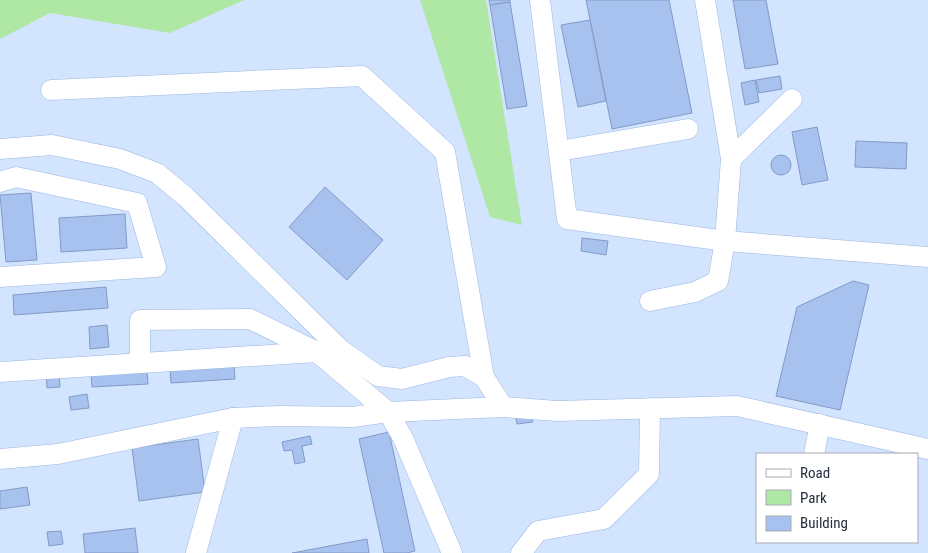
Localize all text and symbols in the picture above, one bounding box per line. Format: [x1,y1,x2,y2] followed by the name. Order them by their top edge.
[756,453,918,543] legend
[800,464,830,482] text: Road
[800,489,827,507] text: Park
[800,514,848,532] text: Building

